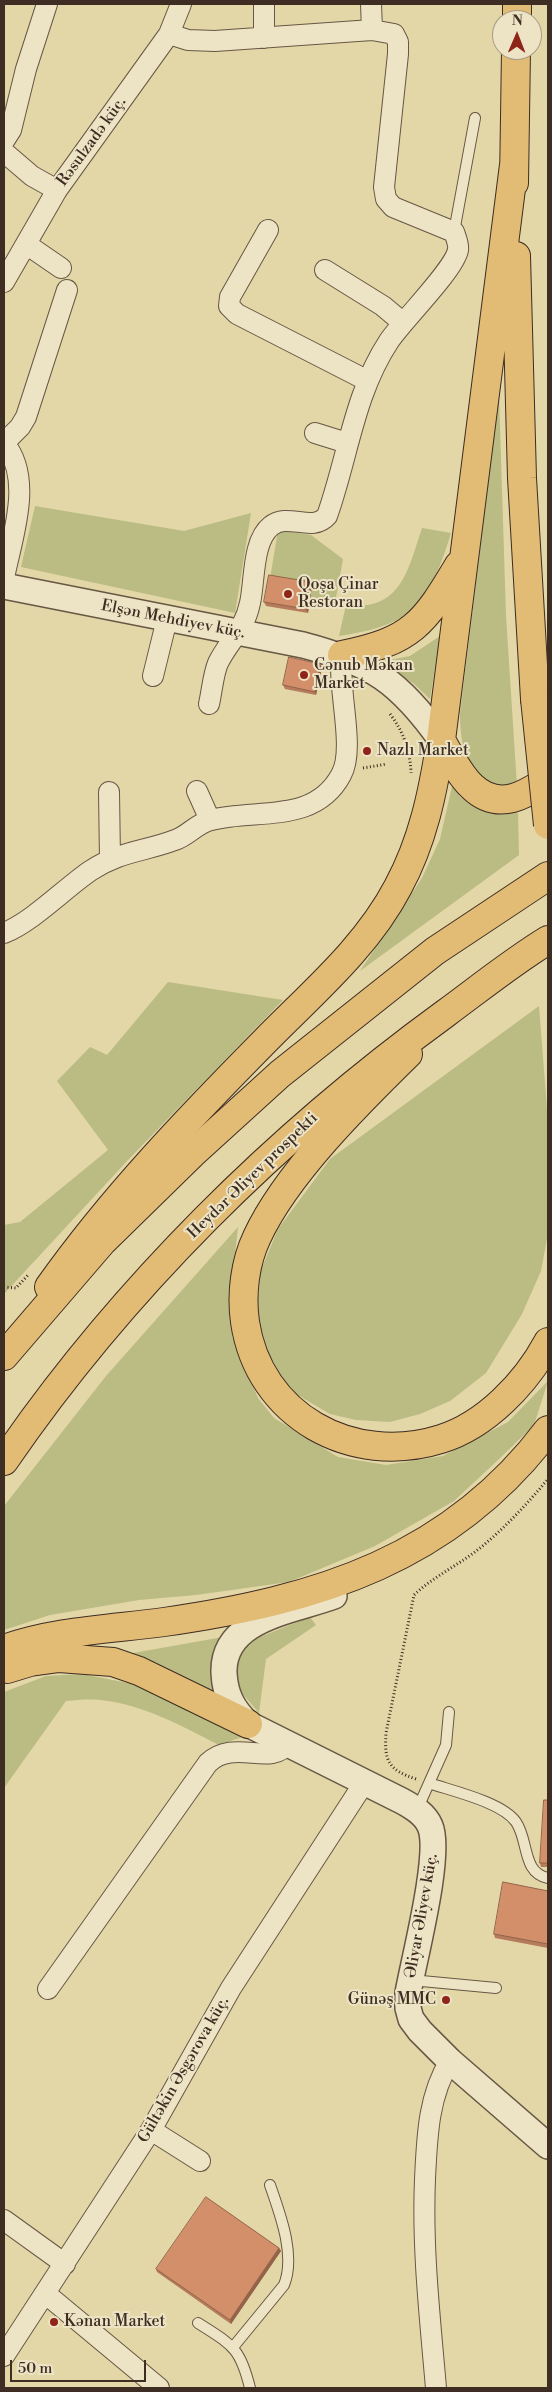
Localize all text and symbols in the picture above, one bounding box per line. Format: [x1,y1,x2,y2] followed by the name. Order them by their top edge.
[492,10,542,60] north arrow
[512,12,523,30] text: N
[53,93,131,191] street label: Rəsulzadə küç.
[298,575,379,613] place label: Qoşa Çinar Restoran
[282,588,294,600] marker: Qoşa Çinar Restoran
[99,597,247,643] street label: Elşən Mehdiyev küç.
[314,656,413,694] place label: Cənub Məkan Market
[298,669,310,681] marker: Cənub Məkan Market
[377,741,469,761] place label: Nazlı Market
[361,745,373,757] marker: Nazlı Market
[184,1109,322,1243] street label: Heydər Əliyev prospekti
[402,1852,442,1980] street label: Əliyar Əliyev küç.
[348,1990,436,2010] place label: Günəş MMC
[134,1993,234,2147] street label: Gültəkin Əsgərova küç.
[440,1994,452,2006] marker: Günəş MMC
[64,2312,165,2332] place label: Kənan Market
[48,2316,60,2328] marker: Kənan Market
[12,2350,149,2382] scale bar
[18,2359,52,2378] text: 50 m

